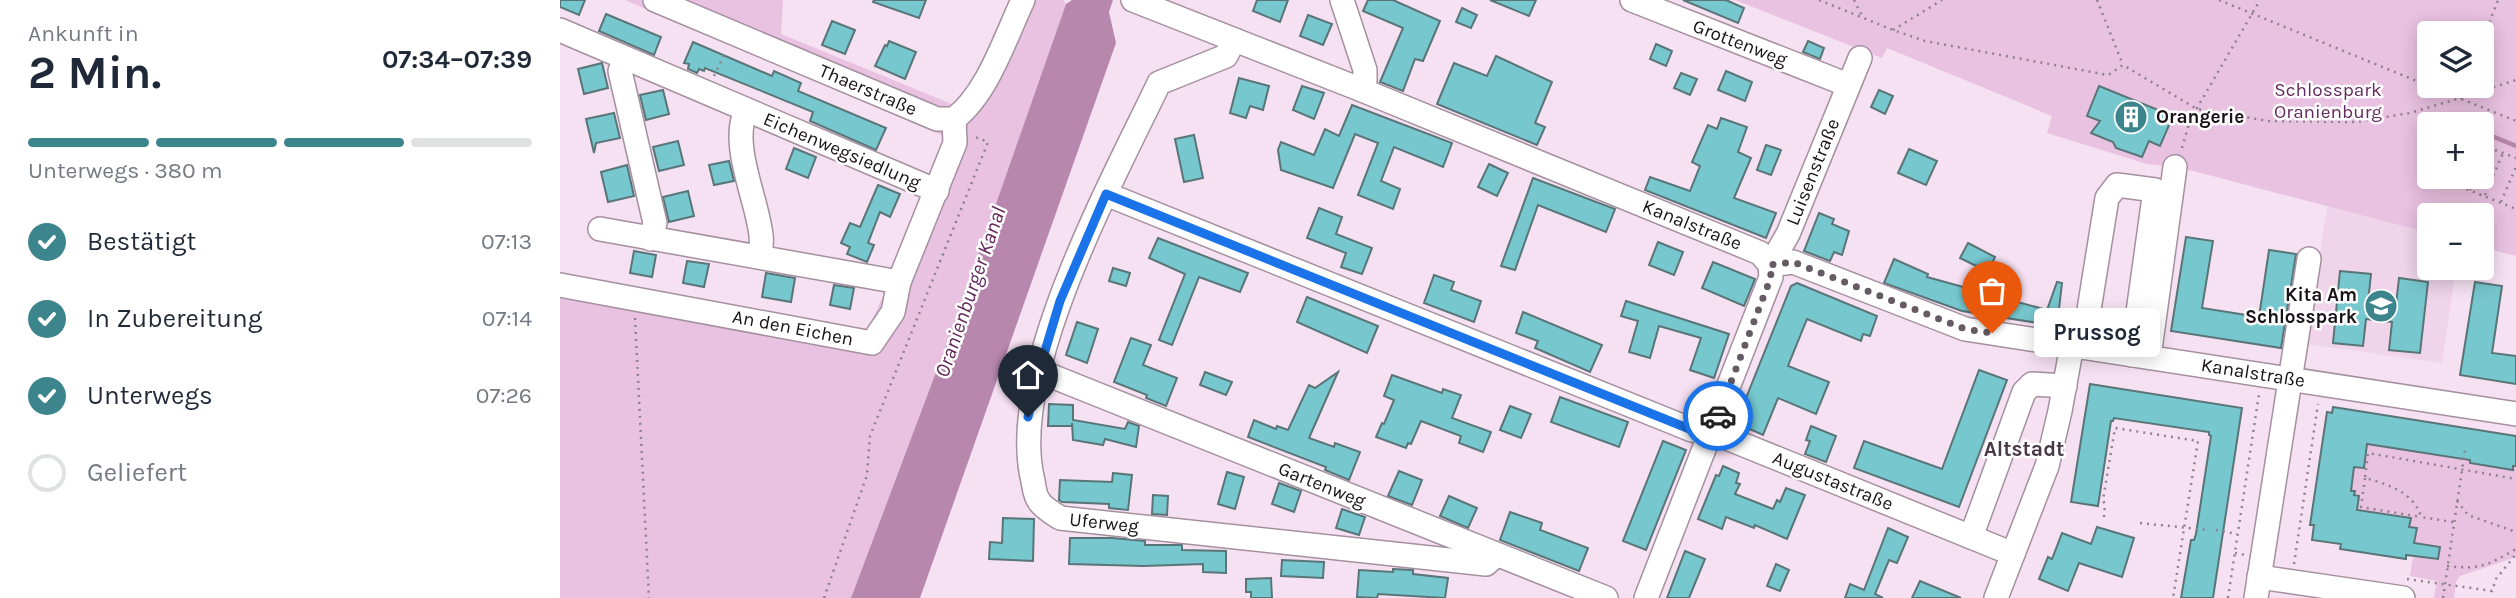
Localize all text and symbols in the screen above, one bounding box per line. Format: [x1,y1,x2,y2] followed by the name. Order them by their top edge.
[1690,15,1791,71] street label: Grottenweg
[28,20,139,47] text: Ankunft in
[2417,21,2494,280] map controls
[2417,21,2494,98] button: layers
[382,44,532,75] text: 07:34–07:39
[28,46,161,100] text: 2 Min.
[816,60,920,120] street label: Thaerstraße
[2274,79,2382,123] park label: Schlosspark Oranienburg
[2112,98,2150,136] building icon: Orangerie
[2156,106,2244,128] place label: Orangerie
[760,108,924,194] street label: Eichenwegsiedlung
[2417,112,2494,189] button: +
[1782,115,1844,229] street label: Luisenstraße
[28,157,223,184] text: Unterwegs · 380 m
[1639,195,1745,255] street label: Kanalstraße
[930,203,1010,381] water label: Oranienburger Kanal
[2417,203,2494,280] button: −
[28,223,66,261] icon: check
[87,226,196,257] text: Bestätigt
[481,228,532,255] text: 07:13
[1962,261,2022,333] pin
[1973,272,2011,310] icon: bag
[2245,284,2357,328] place label: Kita Am Schlosspark
[2362,287,2400,325] school or university icon: Kita Am Schlosspark
[28,300,66,338] icon: check
[87,303,262,334] text: In Zubereitung
[482,305,532,332] text: 07:14
[731,305,855,351] street label: An den Eichen
[2034,308,2160,358] callout: Prussog
[2053,319,2141,346] text: Prussog
[998,345,1058,417] pin
[2199,354,2307,392] street label: Kanalstraße
[1009,356,1047,394] icon: home
[28,377,66,415] icon: check
[87,380,213,411] text: Unterwegs
[1683,381,1753,451] courier
[476,382,532,409] text: 07:26
[1699,397,1737,435] icon: car
[1984,437,2064,461] district label: Altstadt
[1769,447,1897,515] street label: Augustastraße
[87,457,187,488] text: Geliefert
[1275,458,1369,513] street label: Gartenweg
[1068,508,1140,538] street label: Uferweg

